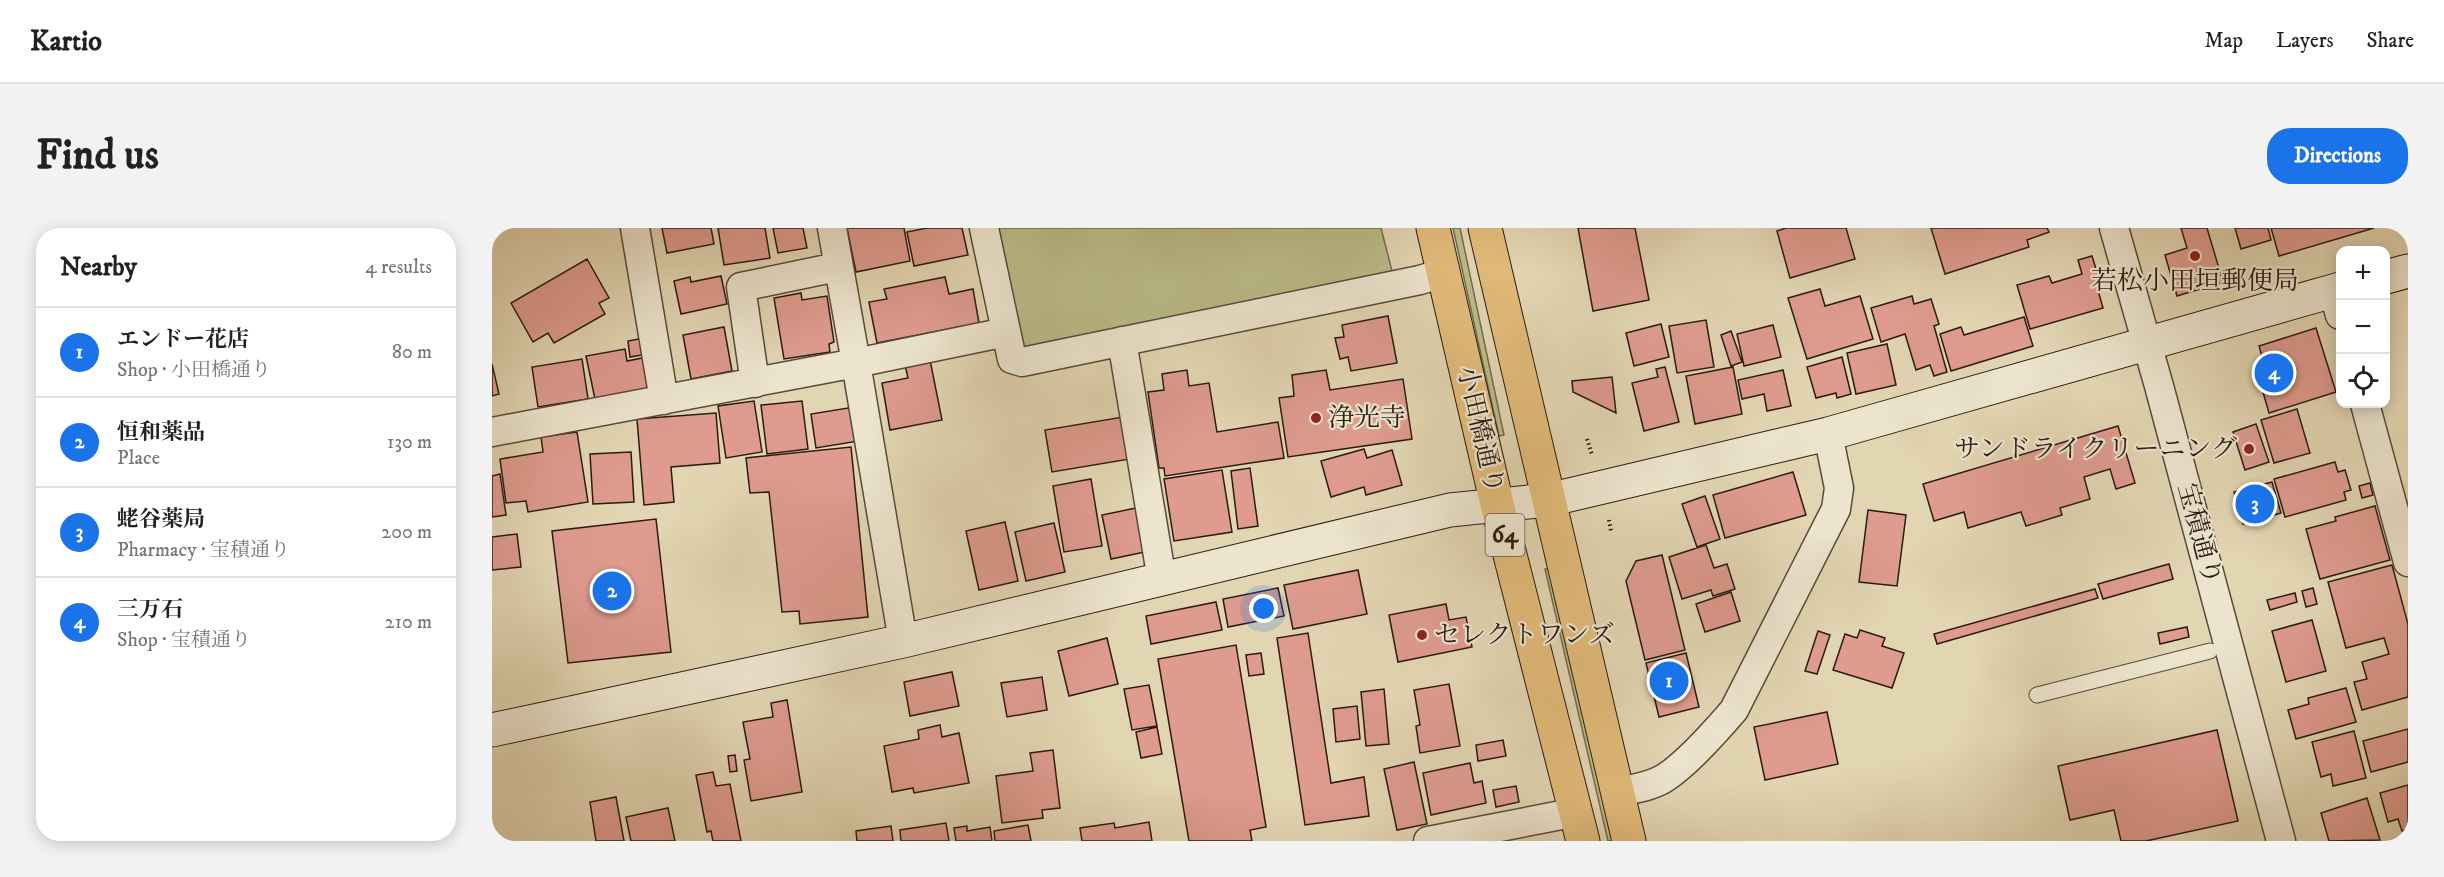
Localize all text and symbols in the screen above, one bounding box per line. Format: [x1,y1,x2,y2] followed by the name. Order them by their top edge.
[30,24,102,59] text: Kartio
[2204,28,2243,54] text: Map
[2276,28,2334,54] text: Layers
[2367,28,2414,54] text: Share
[2267,128,2408,184] button: Directions
[36,130,159,182] text: Find us
[2336,246,2390,408] map controls
[2336,246,2390,300] button: +
[2188,249,2202,263] marker: 若松小田垣郵便局
[60,251,137,284] text: Nearby
[365,255,432,280] text: 4 results
[2091,265,2299,298] place label: 若松小田垣郵便局
[2336,300,2390,354] button: −
[117,326,249,353] text: エンドー花店
[76,340,83,365] text: 1
[392,340,432,365] text: 80 m
[2254,350,2294,396] pin: 4
[2336,354,2390,408] button: locate
[117,358,271,383] text: Shop · 小田橋通り
[1449,363,1511,497] street label: 小田橋通り
[1328,402,1406,435] place label: 浄光寺
[1309,411,1323,425] marker: 浄光寺
[117,419,205,446] text: 恒和薬品
[75,430,84,455] text: 2
[387,430,432,455] text: 130 m
[1954,433,2237,466] place label: サンドライクリーニング
[2242,442,2256,456] marker: サンドライクリーニング
[117,446,160,471] text: Place
[2170,479,2228,589] street label: 宝積通り
[2236,482,2274,526] pin: 3
[117,506,205,533] text: 蛯谷薬局
[1486,514,1524,556] road number: 64
[76,520,83,545] text: 3
[381,520,432,545] text: 200 m
[117,538,290,563] text: Pharmacy · 宝積通り
[592,568,632,614] pin: 2
[1249,594,1278,623] your location
[117,596,183,623] text: 三万石
[74,610,85,635] text: 4
[385,610,432,635] text: 210 m
[1434,619,1615,652] place label: セレクトワンズ
[117,628,251,653] text: Shop · 宝積通り
[1415,628,1429,642] marker: セレクトワンズ
[1650,658,1688,704] pin: 1

